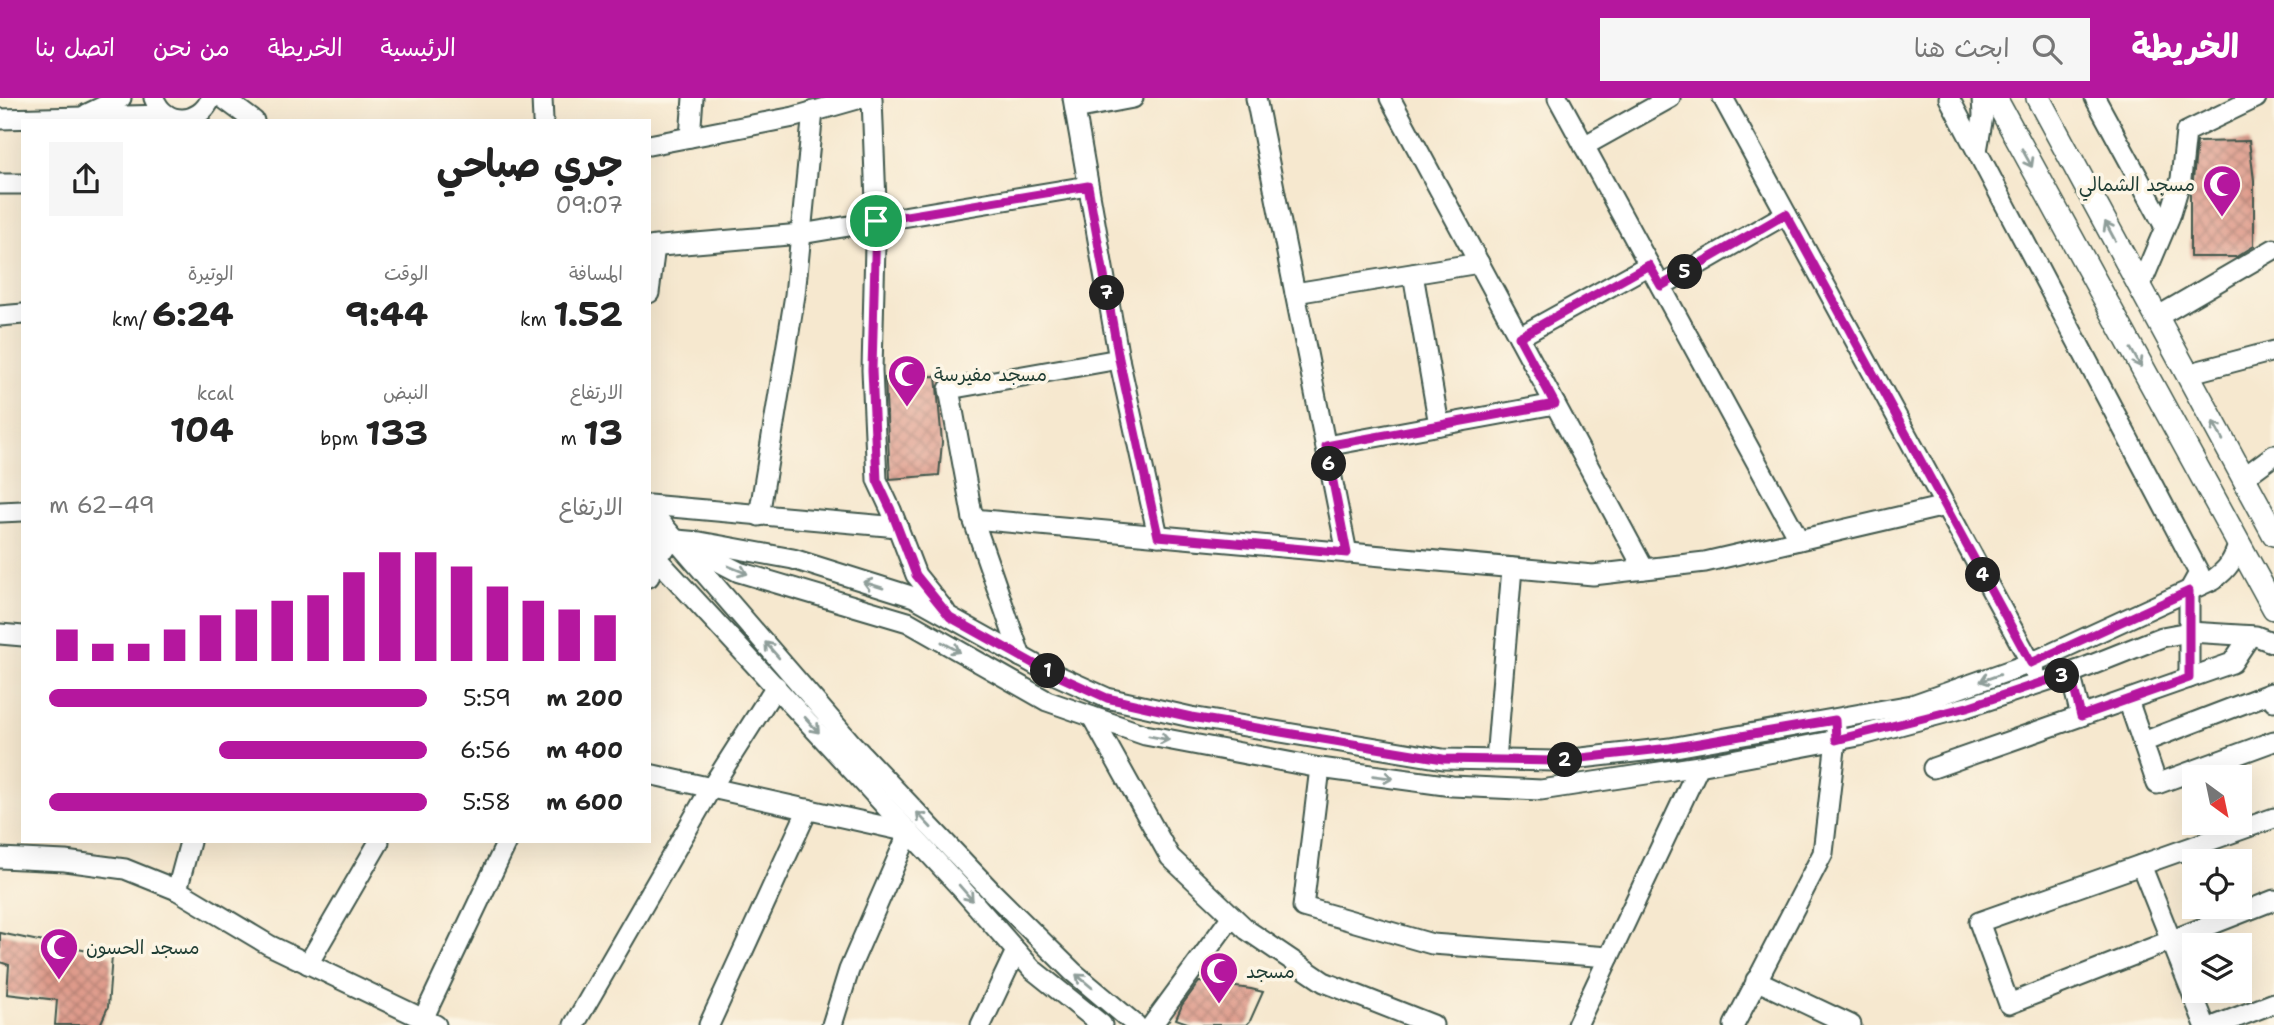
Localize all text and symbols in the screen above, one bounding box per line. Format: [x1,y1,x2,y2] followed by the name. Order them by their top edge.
[1600,18,2090,81] search box
[2132,24,2239,69] text: الخريطة
[1914,30,2010,65] text: ابحث هنا
[2028,30,2066,68] icon: search
[35,32,115,64] text: اتصل بنا
[153,32,230,64] text: من نحن
[268,32,343,64] text: الخريطة
[381,32,456,64] text: الرئيسية
[436,138,623,189] text: جري صباحي
[49,142,123,216] button: share
[2021,147,2035,168] one-way arrow
[2201,163,2243,218] mosque icon: مسجد الشمالي
[2079,172,2195,201] place label: مسجد الشمالي
[555,190,623,220] text: 09:07
[846,191,906,251] pin
[857,202,895,240] icon: arrive
[2103,221,2116,242] one-way arrow
[1668,254,1702,290] pin: 5
[1679,259,1690,284] text: 5
[188,261,234,286] text: الوتيرة
[384,261,428,286] text: الوقت
[569,261,623,286] text: المسافة
[1090,276,1124,310] pin: 7
[1100,280,1113,305] text: 7
[152,290,234,337] text: 6:24
[345,290,428,337] text: 9:44
[553,290,623,337] text: 1.52
[112,307,152,332] text: /km
[520,307,553,332] text: km
[2129,347,2143,367] one-way arrow
[886,353,928,408] mosque icon: مسجد مفيرسة
[934,362,1047,387] place label: مسجد مفيرسة
[383,380,428,405] text: النبض
[570,380,623,405] text: الارتفاع
[197,381,234,406] text: kcal
[170,406,234,453] text: 104
[365,409,428,456] text: 133
[583,409,623,456] text: 13
[2211,421,2224,442] one-way arrow
[320,426,365,451] text: bpm
[560,426,583,451] text: m
[1312,446,1346,482] pin: 6
[1322,451,1335,476] text: 6
[49,490,155,520] text: 49–62 m
[559,492,623,522] text: الارتفاع
[1966,558,2000,592] pin: 4
[1976,562,1989,587] text: 4
[727,565,748,578] one-way arrow
[862,577,884,590] one-way arrow
[941,640,961,654] one-way arrow
[764,642,780,660] one-way arrow
[1030,654,1066,688] pin: 1
[1043,658,1052,683] text: 1
[2044,658,2080,694] pin: 3
[2055,663,2068,688] text: 3
[1979,673,2001,685] one-way arrow
[463,683,511,713] text: 5:59
[546,683,623,713] text: 200 m
[804,716,820,734] one-way arrow
[1147,732,1169,745] one-way arrow
[460,735,511,765] text: 6:56
[546,735,623,765] text: 400 m
[1548,742,1582,778] pin: 2
[1558,747,1571,772] text: 2
[2182,765,2252,835] north arrow
[2182,765,2252,1003] map controls
[1371,771,1393,784] one-way arrow
[462,787,511,817] text: 5:58
[546,787,623,817] text: 600 m
[915,812,932,829] one-way arrow
[2182,849,2252,919] button: locate
[958,884,974,902] one-way arrow
[38,926,80,981] mosque icon: مسجد الحسون
[2182,933,2252,1003] button: layers
[86,935,200,960] place label: مسجد الحسون
[1198,950,1240,1005] mosque icon: مسجد
[1246,959,1295,984] place label: مسجد
[1075,973,1093,989] one-way arrow

